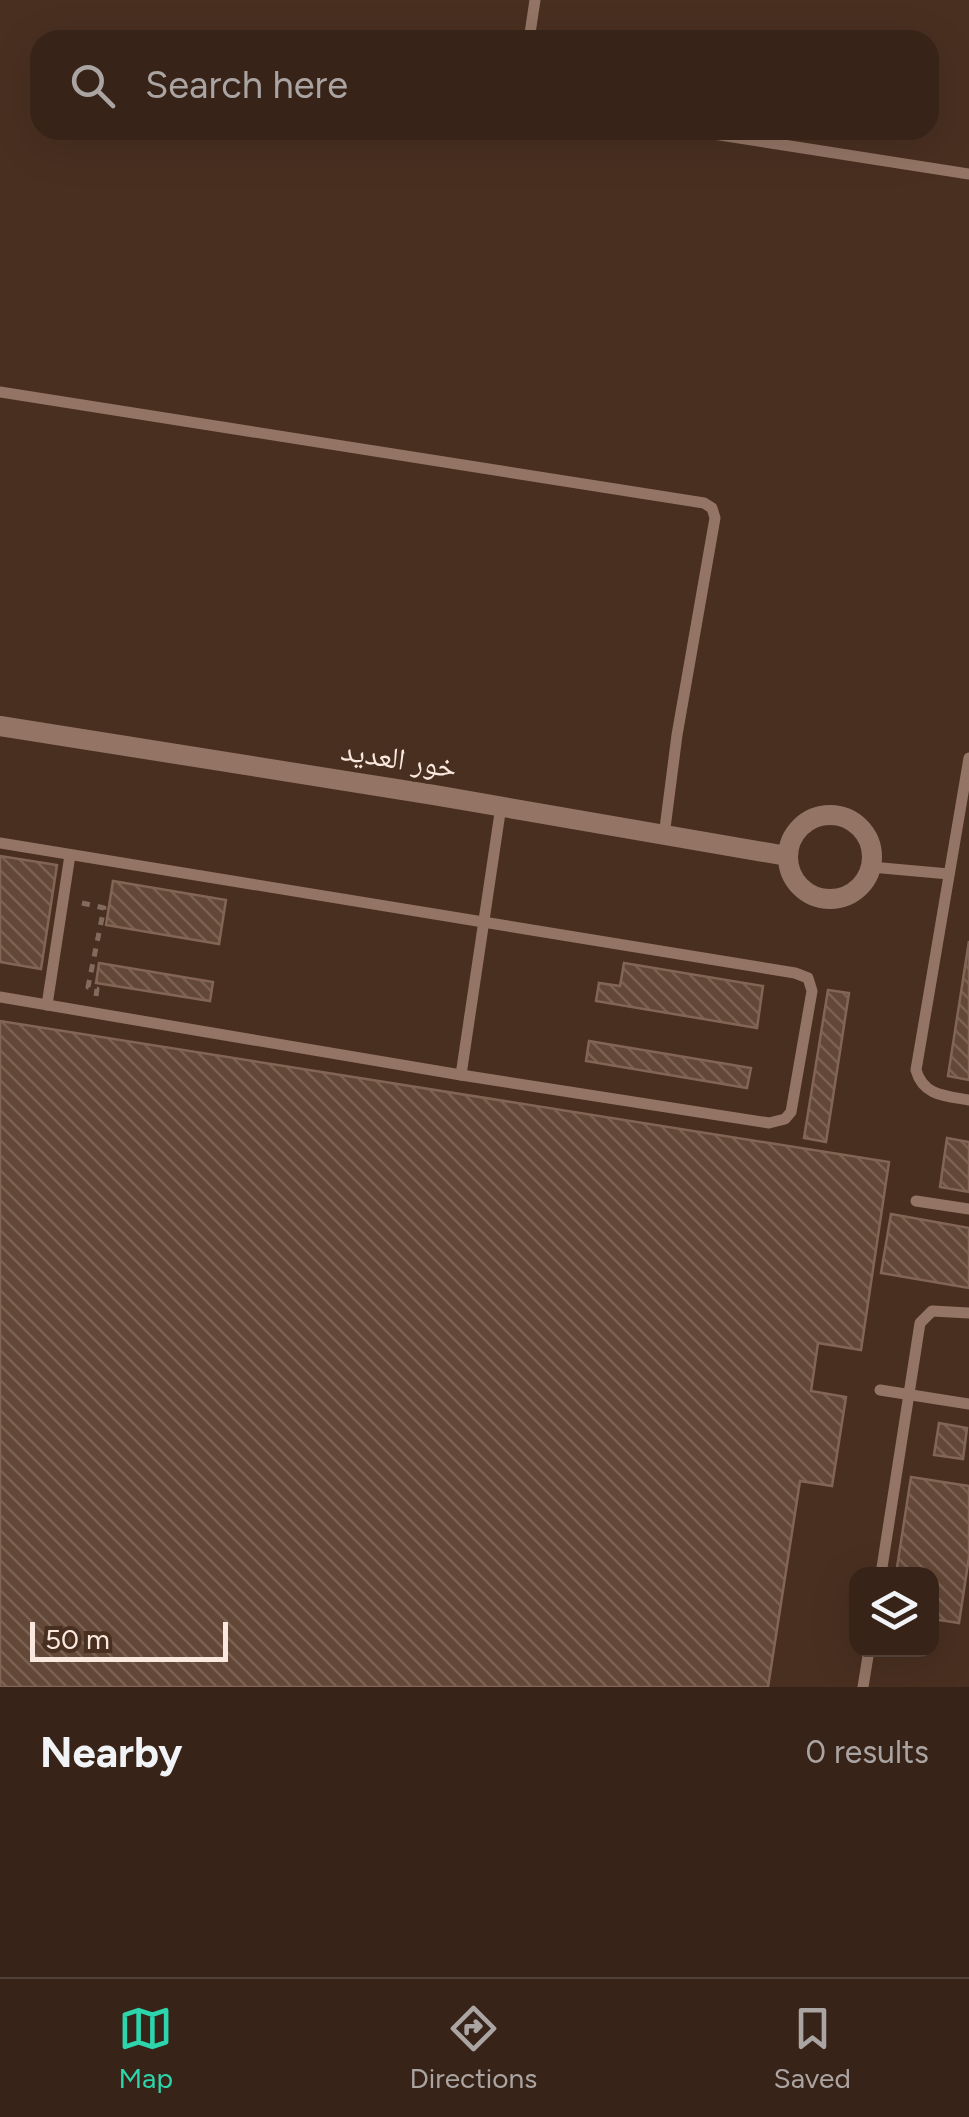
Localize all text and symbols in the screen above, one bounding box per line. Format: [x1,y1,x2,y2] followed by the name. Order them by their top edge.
[30,30,939,140] search box
[65,58,120,113] icon: search
[145,62,348,108] text: Search here
[339,731,460,786] street label: خور العديد
[849,1567,939,1657] map controls
[849,1567,939,1657] button: layers
[30,1617,228,1662] scale bar
[45,1622,110,1656] text: 50 m
[40,1727,182,1778] text: Nearby
[805,1733,929,1771] text: 0 results
[118,2001,173,2095] tab: Map
[410,2001,537,2095] tab: Directions
[774,2001,851,2095] tab: Saved

